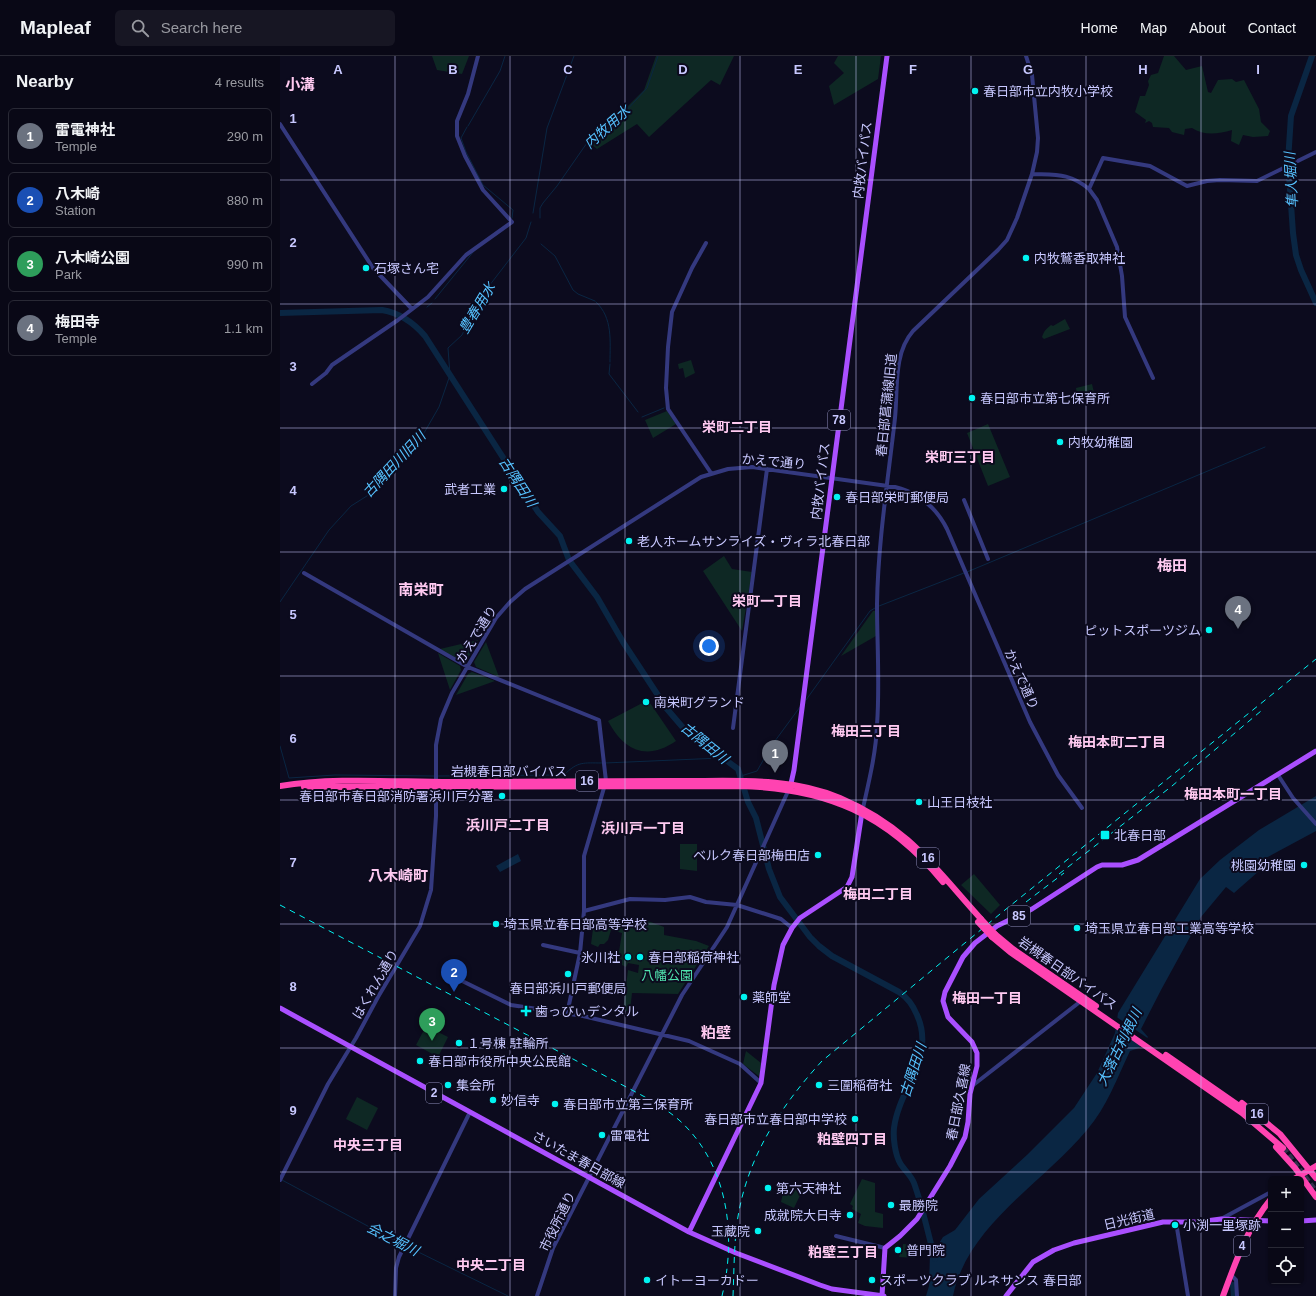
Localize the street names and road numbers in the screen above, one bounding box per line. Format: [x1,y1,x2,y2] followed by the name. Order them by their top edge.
[850,121,875,200] street label: 内牧バイパス
[874,353,899,458] street label: 春日部菖蒲線旧道
[828,410,850,430] road number: 78
[808,442,833,521] street label: 内牧バイパス
[741,451,807,472] street label: かえで通り
[453,603,500,666] street label: かえで通り
[1002,647,1042,712] street label: かえで通り
[451,764,567,779] street label: 岩槻春日部バイパス
[576,771,598,791] road number: 16
[917,848,939,868] road number: 16
[1008,906,1030,926] road number: 85
[1016,934,1120,1013] street label: 岩槻春日部バイパス
[349,947,401,1022] street label: はくれん通り
[944,1062,973,1142] street label: 春日部久喜線
[426,1083,442,1103] road number: 2
[1246,1104,1268,1124] road number: 16
[530,1128,628,1191] street label: さいたま春日部線
[536,1189,578,1254] street label: 市役所通り
[1102,1206,1156,1233] street label: 日光街道
[1234,1236,1250,1256] road number: 4

